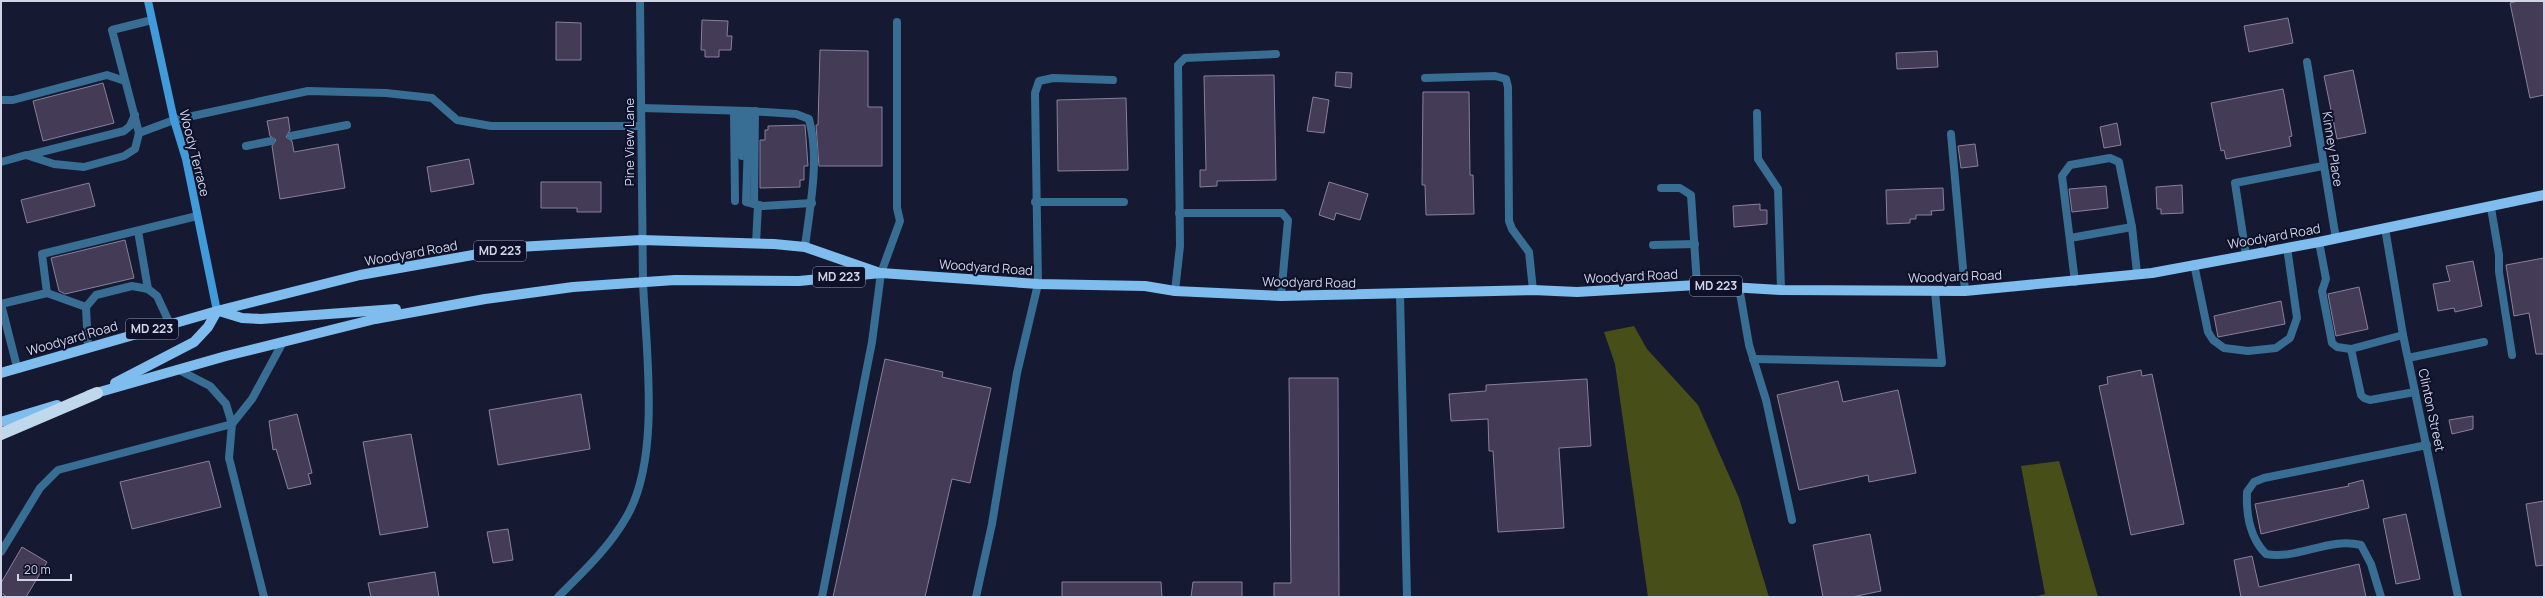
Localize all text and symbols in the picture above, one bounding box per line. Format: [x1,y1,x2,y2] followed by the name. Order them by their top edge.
[620,97,638,186] street label: Pine View Lane
[175,108,215,199] street label: Woody Terrace
[2318,110,2348,188] street label: Kinney Place
[2226,219,2322,253] street label: Woodyard Road
[363,236,459,270] street label: Woodyard Road
[474,241,526,261] road number: MD 223
[939,255,1033,279] street label: Woodyard Road
[1584,265,1678,287] street label: Woodyard Road
[1908,265,2002,287] street label: Woodyard Road
[813,267,865,287] road number: MD 223
[1262,272,1356,292] street label: Woodyard Road
[1690,276,1742,296] road number: MD 223
[24,316,120,360] street label: Woodyard Road
[126,319,178,339] road number: MD 223
[2414,367,2450,453] street label: Clinton Street
[18,556,71,582] scale bar
[24,561,51,578] text: 20 m

